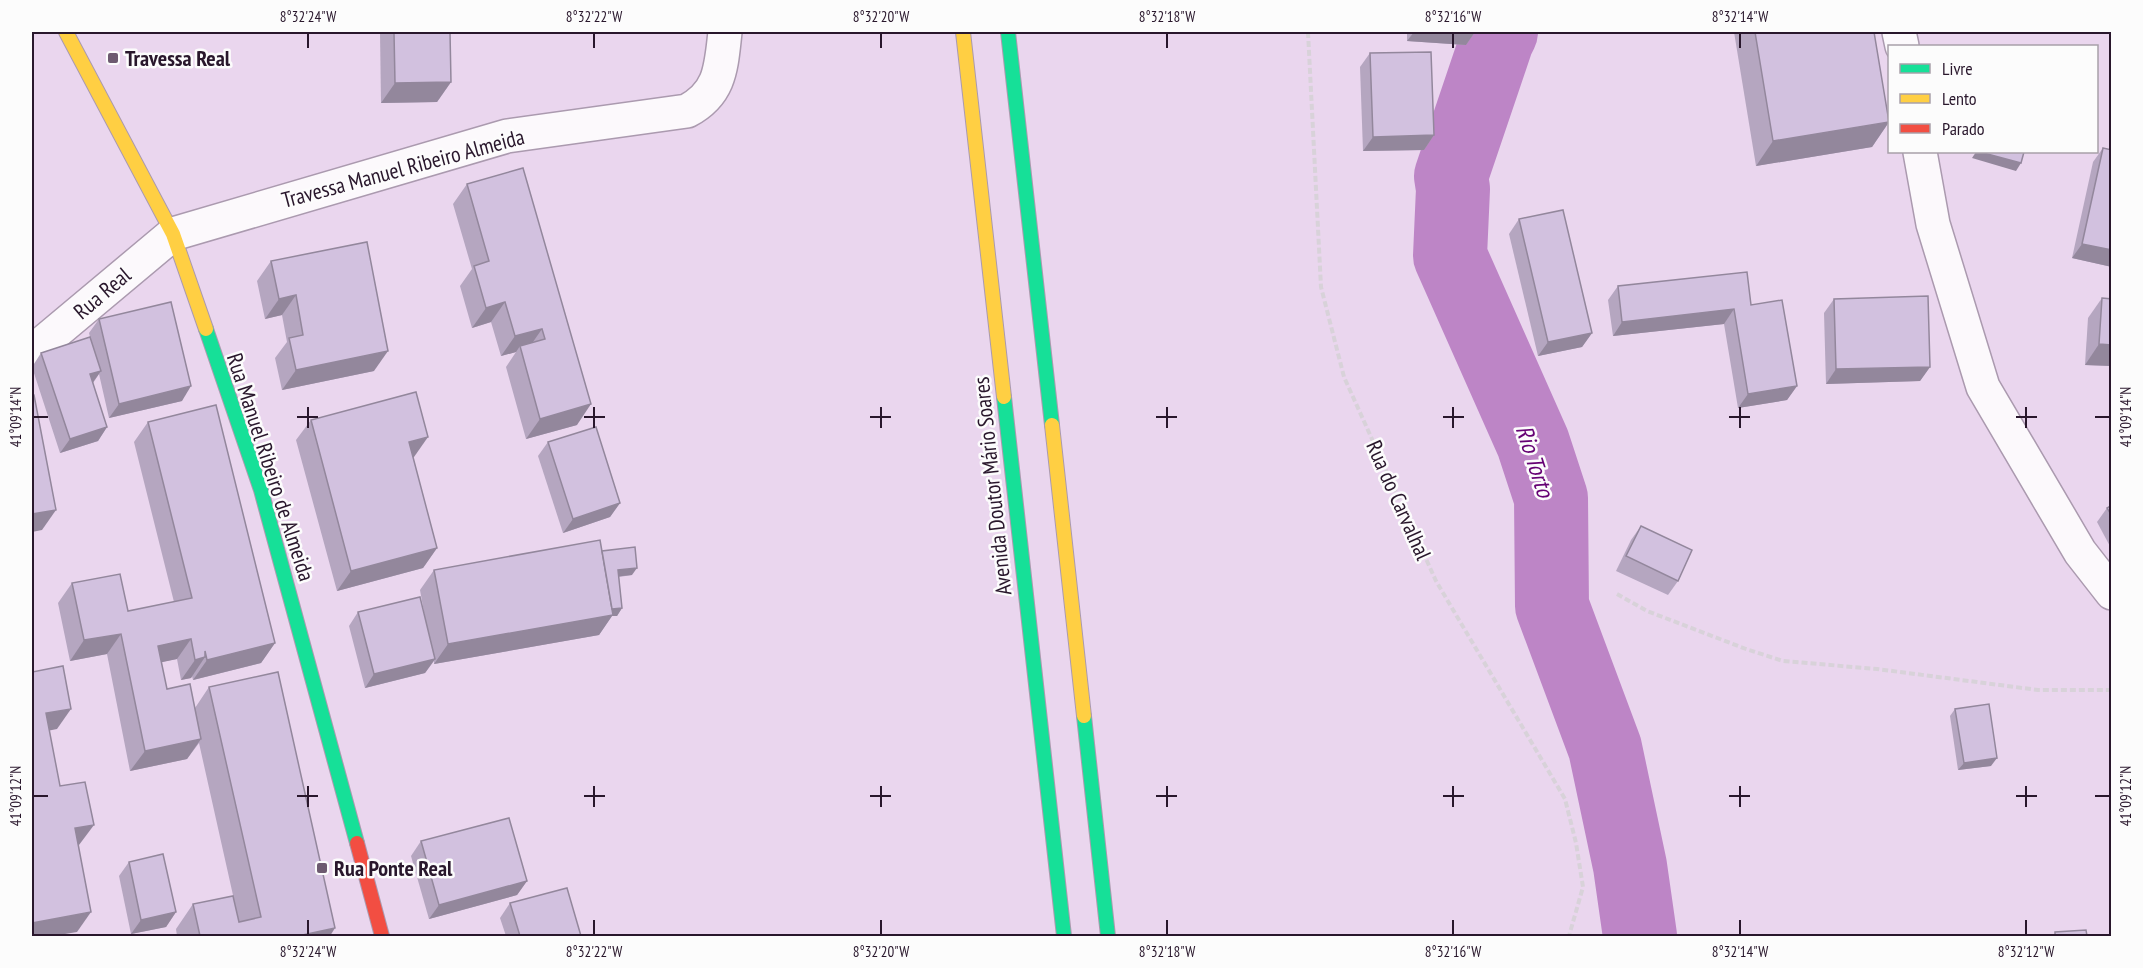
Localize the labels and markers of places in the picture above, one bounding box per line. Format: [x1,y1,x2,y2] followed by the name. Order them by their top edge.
[125,44,231,72] place label: Travessa Real
[106,51,120,65] marker: Travessa Real
[334,854,453,882] place label: Rua Ponte Real
[315,861,329,875] marker: Rua Ponte Real

